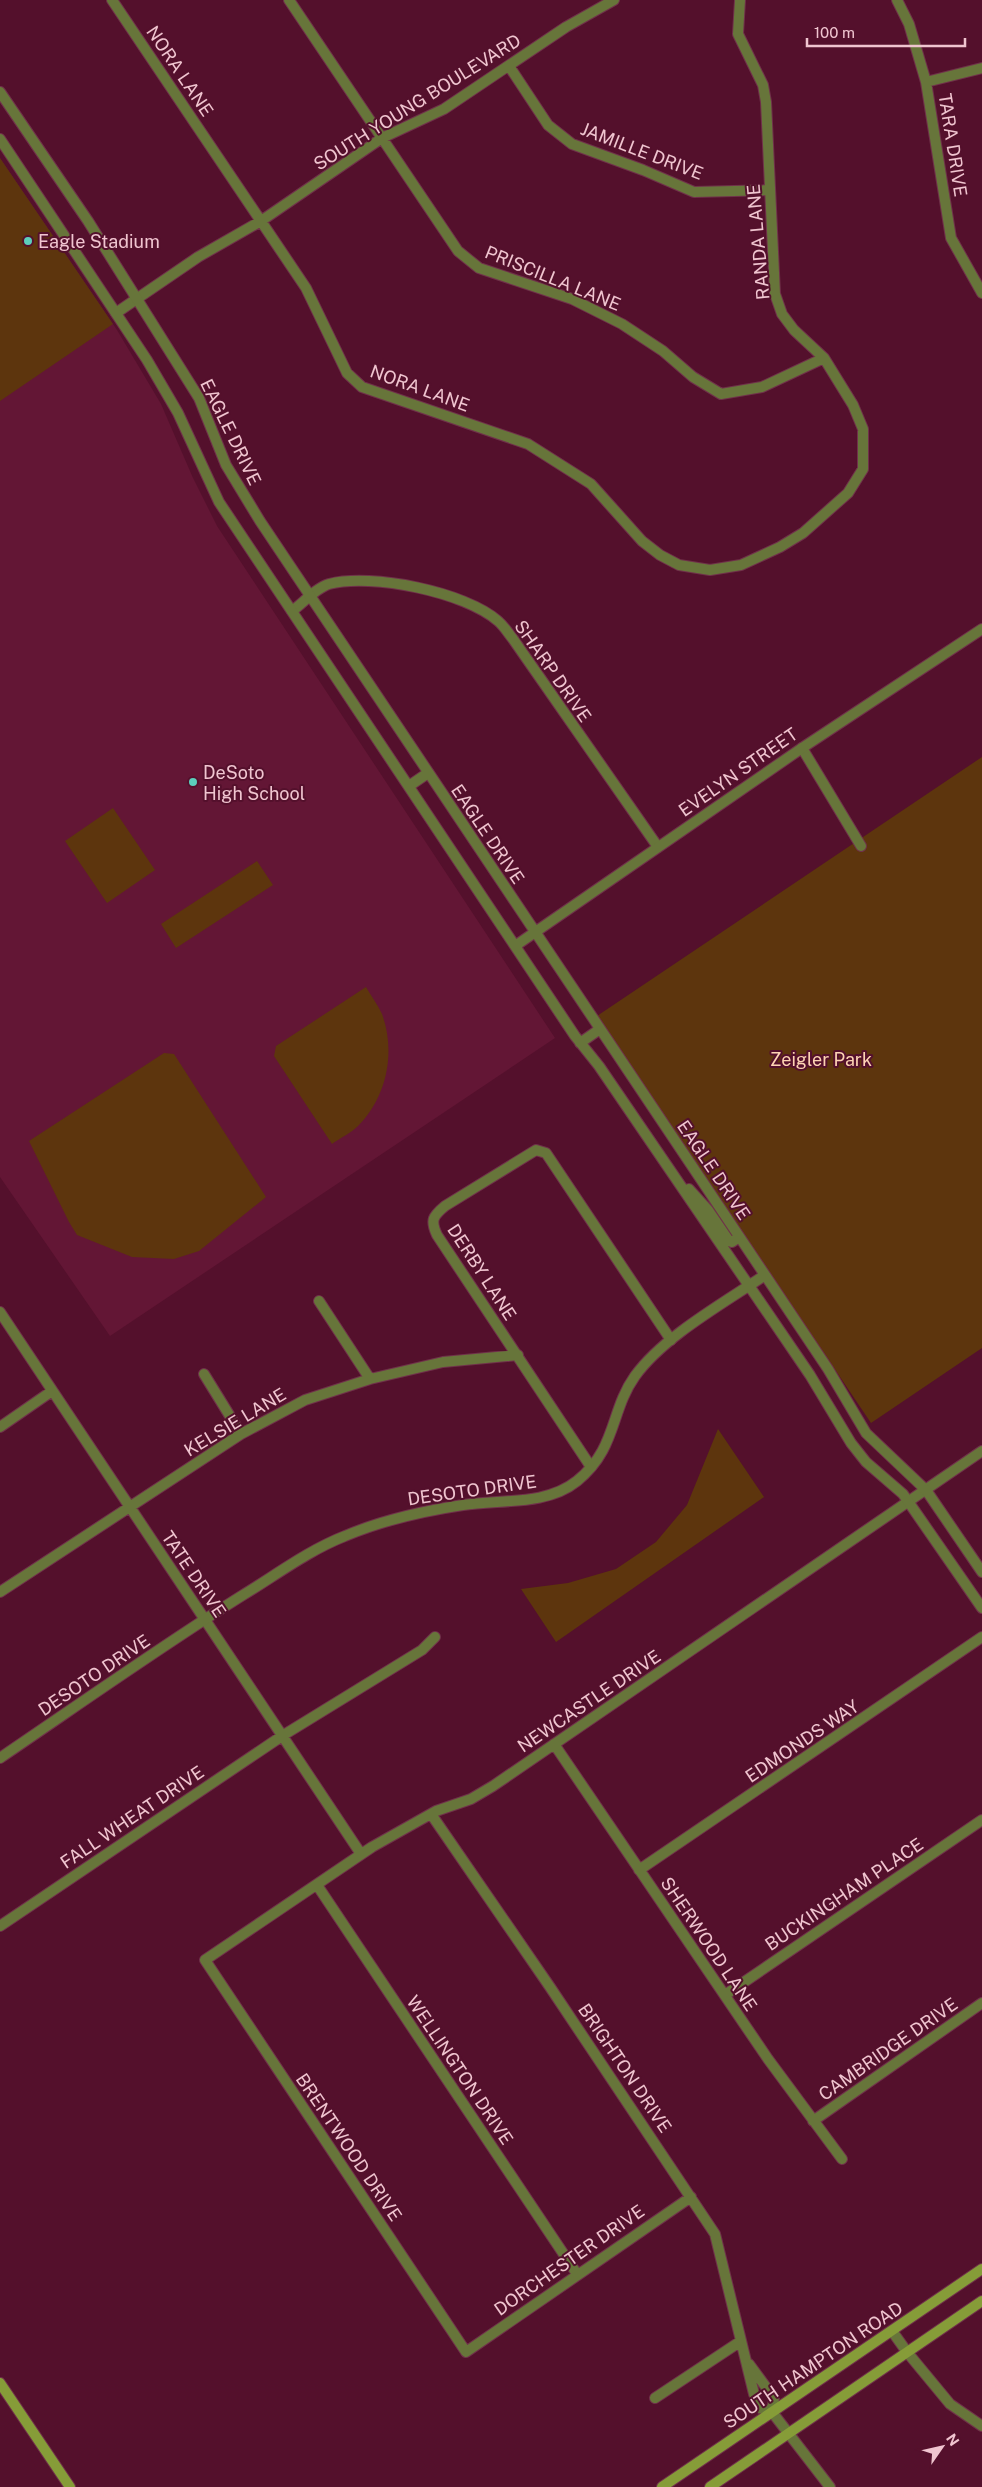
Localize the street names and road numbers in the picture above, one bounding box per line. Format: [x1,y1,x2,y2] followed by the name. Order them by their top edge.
[142,22,218,120] street label: NORA LANE
[310,29,524,175] street label: SOUTH YOUNG BOULEVARD
[934,92,972,198] street label: TARA DRIVE
[578,118,706,184] street label: JAMILLE DRIVE
[742,183,774,301] street label: RANDA LANE
[482,241,624,315] street label: PRISCILLA LANE
[367,360,473,416] street label: NORA LANE
[196,376,266,488] street label: EAGLE DRIVE
[510,616,596,726] street label: SHARP DRIVE
[675,723,802,821] street label: EVELYN STREET
[447,780,529,888] street label: EAGLE DRIVE
[673,1116,755,1224] street label: EAGLE DRIVE
[443,1220,521,1324] street label: DERBY LANE
[180,1383,290,1461] street label: KELSIE LANE
[406,1471,538,1509] street label: DESOTO DRIVE
[157,1527,231,1621] street label: TATE DRIVE
[34,1630,154,1720] street label: DESOTO DRIVE
[514,1645,664,1757] street label: NEWCASTLE DRIVE
[741,1695,863,1787] street label: EDMONDS WAY
[56,1761,208,1873] street label: FALL WHEAT DRIVE
[761,1833,927,1955] street label: BUCKINGHAM PLACE
[656,1873,762,2015] street label: SHERWOOD LANE
[402,1992,518,2148] street label: WELLINGTON DRIVE
[815,1993,961,2105] street label: CAMBRIDGE DRIVE
[574,1999,676,2137] street label: BRIGHTON DRIVE
[292,2069,406,2225] street label: BRENTWOOD DRIVE
[490,2200,648,2320] street label: DORCHESTER DRIVE
[719,2297,907,2433] street label: SOUTH HAMPTON ROAD

